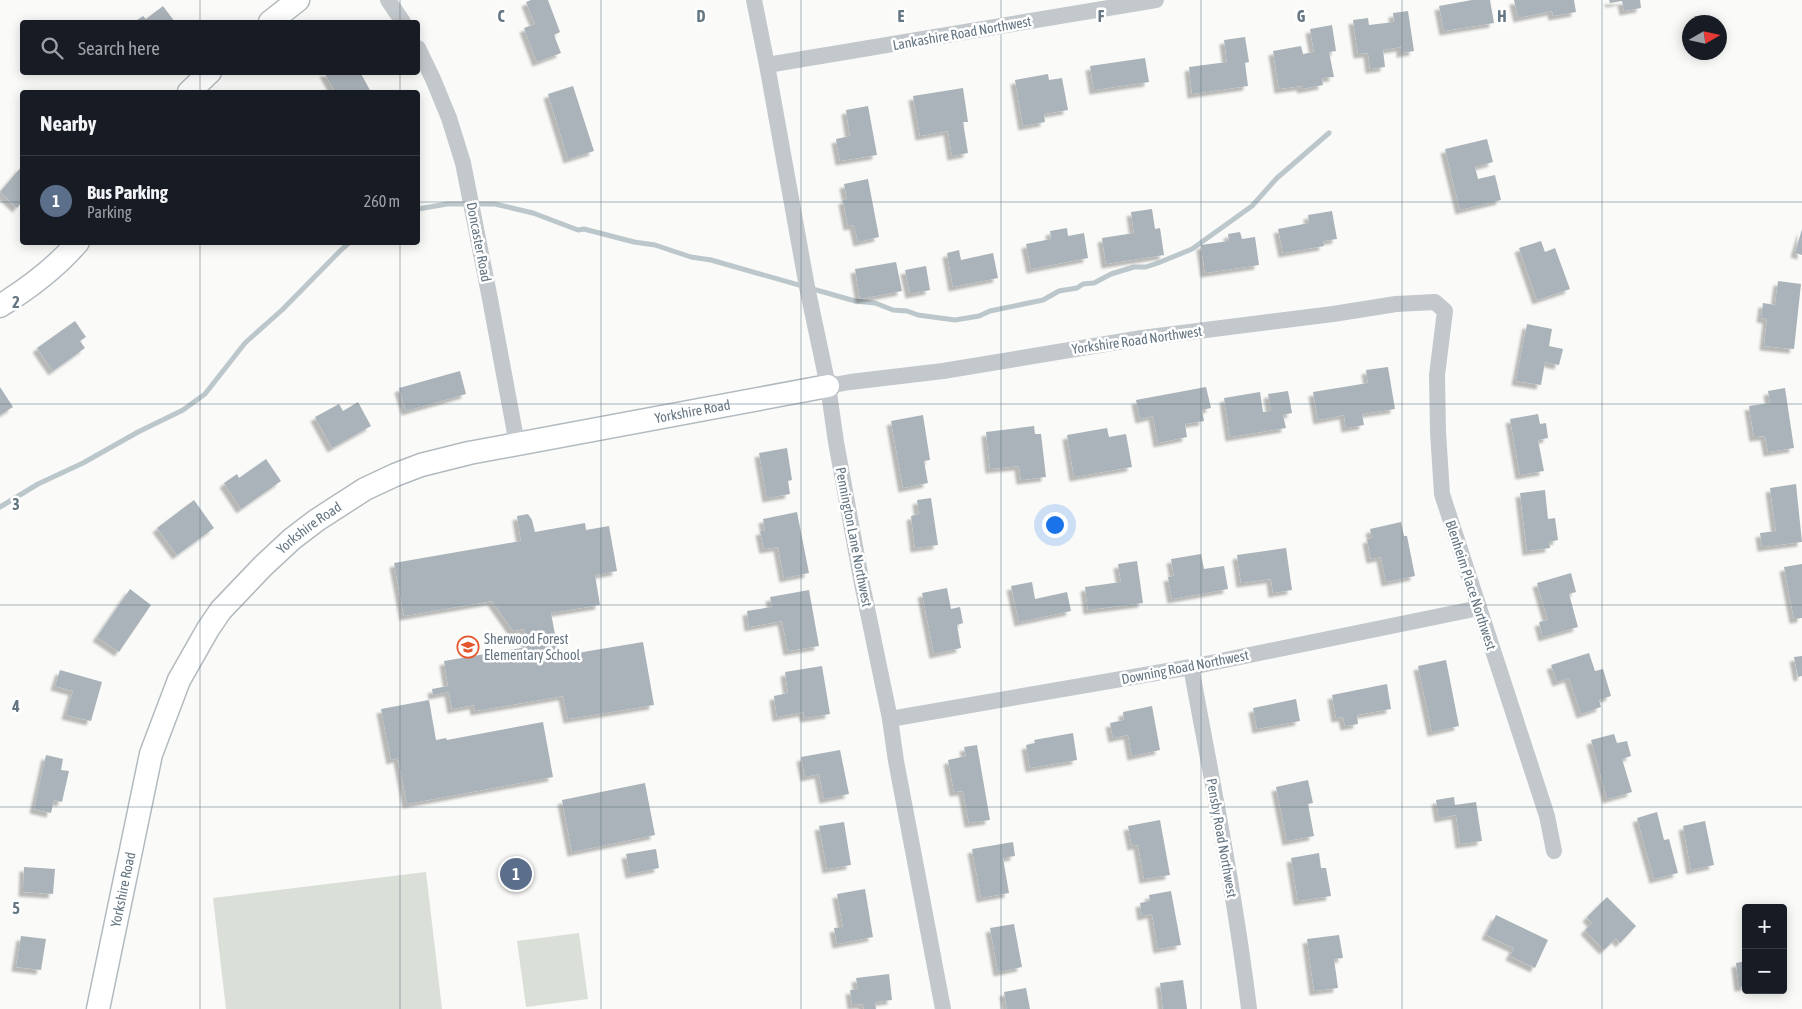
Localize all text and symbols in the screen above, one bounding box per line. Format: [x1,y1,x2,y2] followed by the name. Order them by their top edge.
[497,7,505,25] text: C
[697,7,706,25] text: D
[898,7,905,25] text: E
[1098,7,1105,25] text: F
[1297,7,1306,25] text: G
[1497,7,1507,25] text: H
[891,13,1033,53] street label: Lankashire Road Northwest
[1682,15,1727,60] north arrow
[20,20,420,75] search box
[38,34,66,62] icon: search
[78,37,160,59] text: Search here
[40,111,96,135] text: Nearby
[87,181,168,203] text: Bus Parking
[52,192,60,210] text: 1
[364,192,400,210] text: 260 m
[463,201,495,283] street label: Doncaster Road
[87,203,132,221] text: Parking
[12,293,20,311] text: 2
[1071,323,1203,357] street label: Yorkshire Road Northwest
[653,396,731,426] street label: Yorkshire Road
[833,466,875,608] street label: Pennington Lane Northwest
[12,495,20,513] text: 3
[273,499,344,557] street label: Yorkshire Road
[1042,512,1068,538] your location
[1442,518,1500,652] street label: Blenheim Place Northwest
[484,631,580,663] place label: Sherwood Forest Elementary School
[456,635,480,659] school or university icon: Sherwood Forest Elementary School
[1120,647,1250,687] street label: Downing Road Northwest
[11,697,20,715] text: 4
[1204,777,1240,899] street label: Pensby Road Northwest
[107,850,138,929] street label: Yorkshire Road
[500,855,532,893] pin: 1
[12,899,20,917] text: 5
[1742,904,1787,994] map controls
[1742,904,1787,949] button: +
[1742,949,1787,994] button: −

